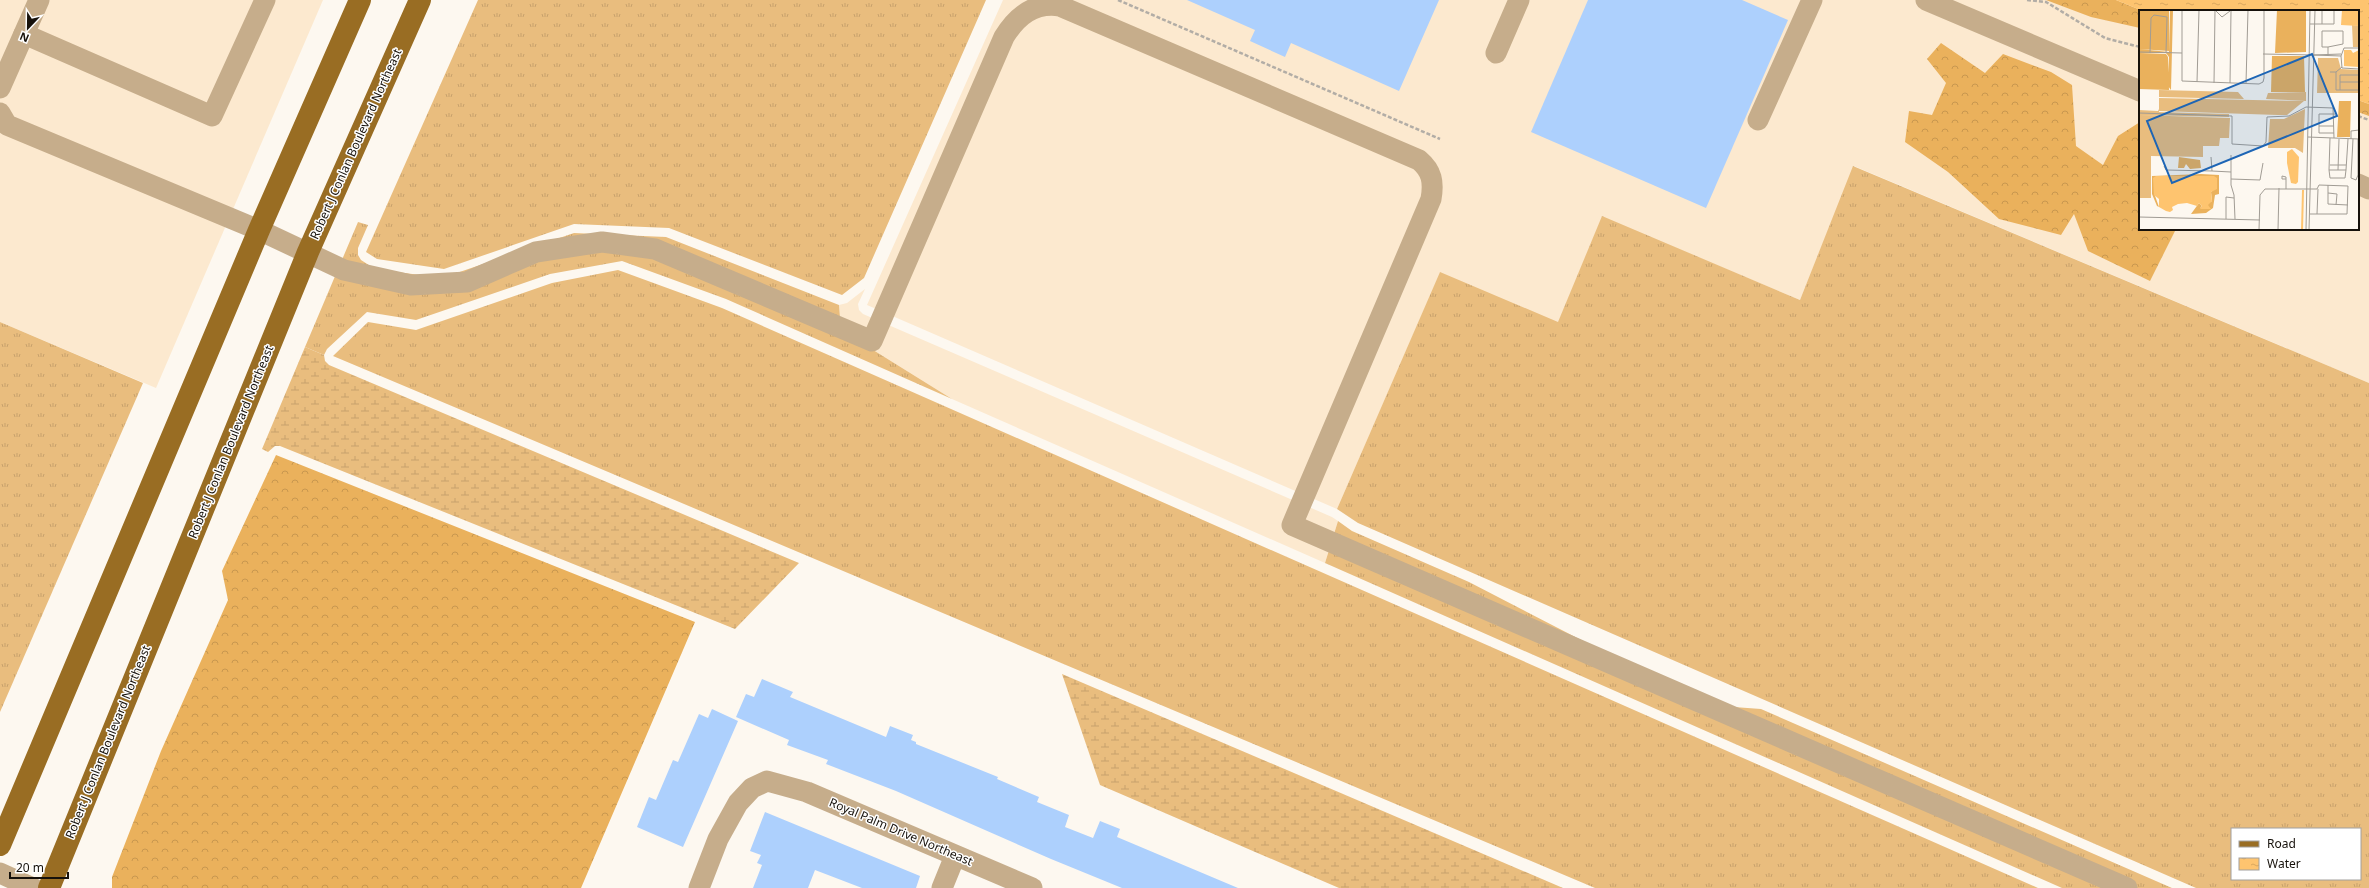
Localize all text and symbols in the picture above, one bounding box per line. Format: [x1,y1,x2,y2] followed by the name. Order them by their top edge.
[8,8,48,48] north arrow
[2139,10,2359,230] inset map
[17,29,31,46] text: N
[306,45,406,242] street label: Robert J Conlan Boulevard Northeast
[184,342,277,541] street label: Robert J Conlan Boulevard Northeast
[61,642,154,841] street label: Robert J Conlan Boulevard Northeast
[827,794,976,870] street label: Royal Palm Drive Northeast
[2231,828,2361,880] legend
[2267,835,2296,852] text: Road
[10,854,68,880] scale bar
[2267,855,2301,872] text: Water
[16,859,44,876] text: 20 m

